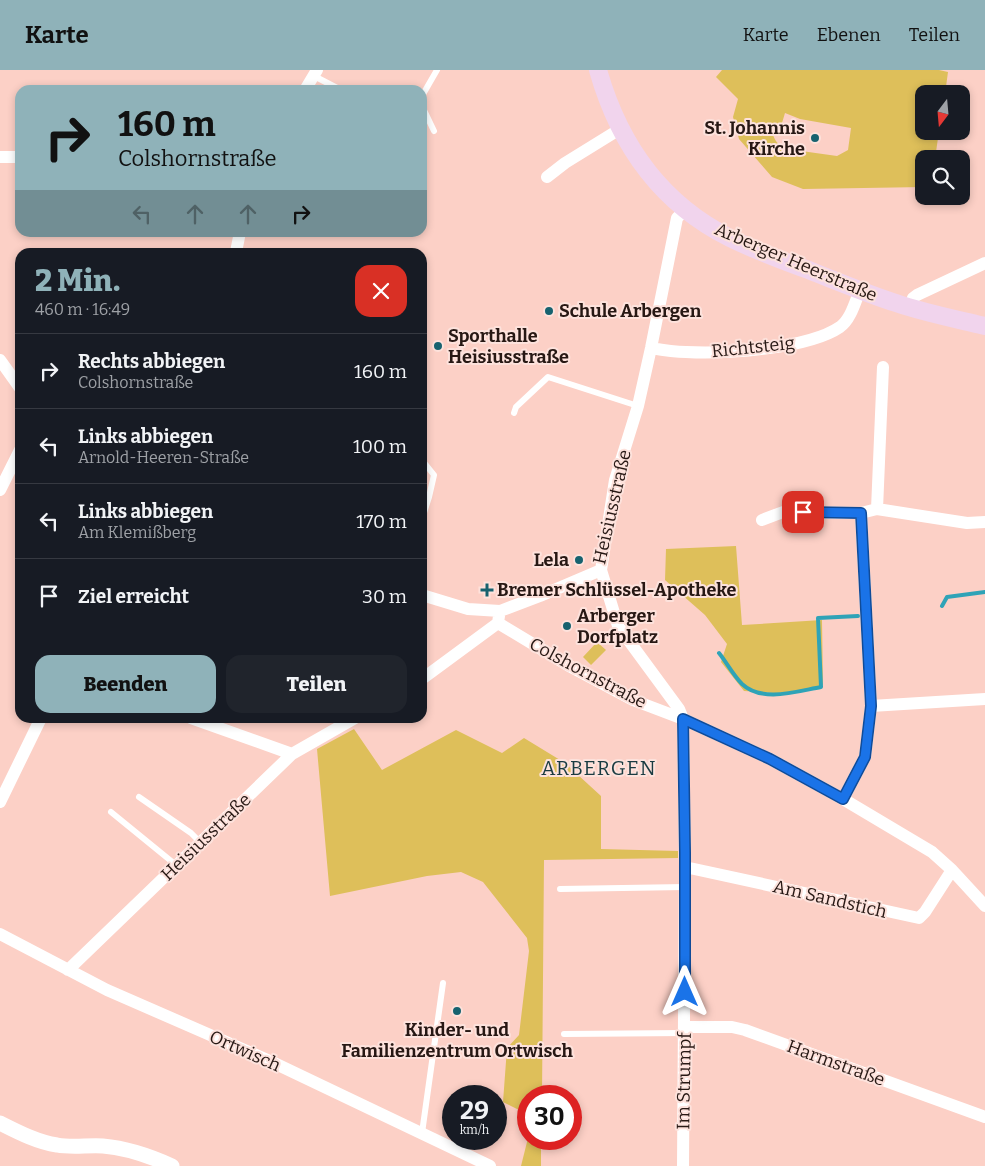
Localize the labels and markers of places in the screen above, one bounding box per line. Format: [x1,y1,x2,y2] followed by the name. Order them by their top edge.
[704,117,805,160] place label: St. Johannis Kirche
[809,132,821,144] marker: St. Johannis Kirche
[559,300,702,322] place label: Schule Arbergen
[543,305,555,317] marker: Schule Arbergen
[448,325,569,368] place label: Sporthalle Heisiusstraße
[432,340,444,352] marker: Sporthalle Heisiusstraße
[782,491,824,533] pin
[534,549,569,571] place label: Lela
[573,554,585,566] marker: Lela
[497,579,737,601] place label: Bremer Schlüssel-Apotheke
[481,584,493,596] marker: Bremer Schlüssel-Apotheke
[577,605,658,648] place label: Arberger Dorfplatz
[561,620,573,632] marker: Arberger Dorfplatz
[451,1005,463,1017] marker: Kinder- und Familienzentrum Ortwisch
[341,1019,573,1062] place label: Kinder- und Familienzentrum Ortwisch

